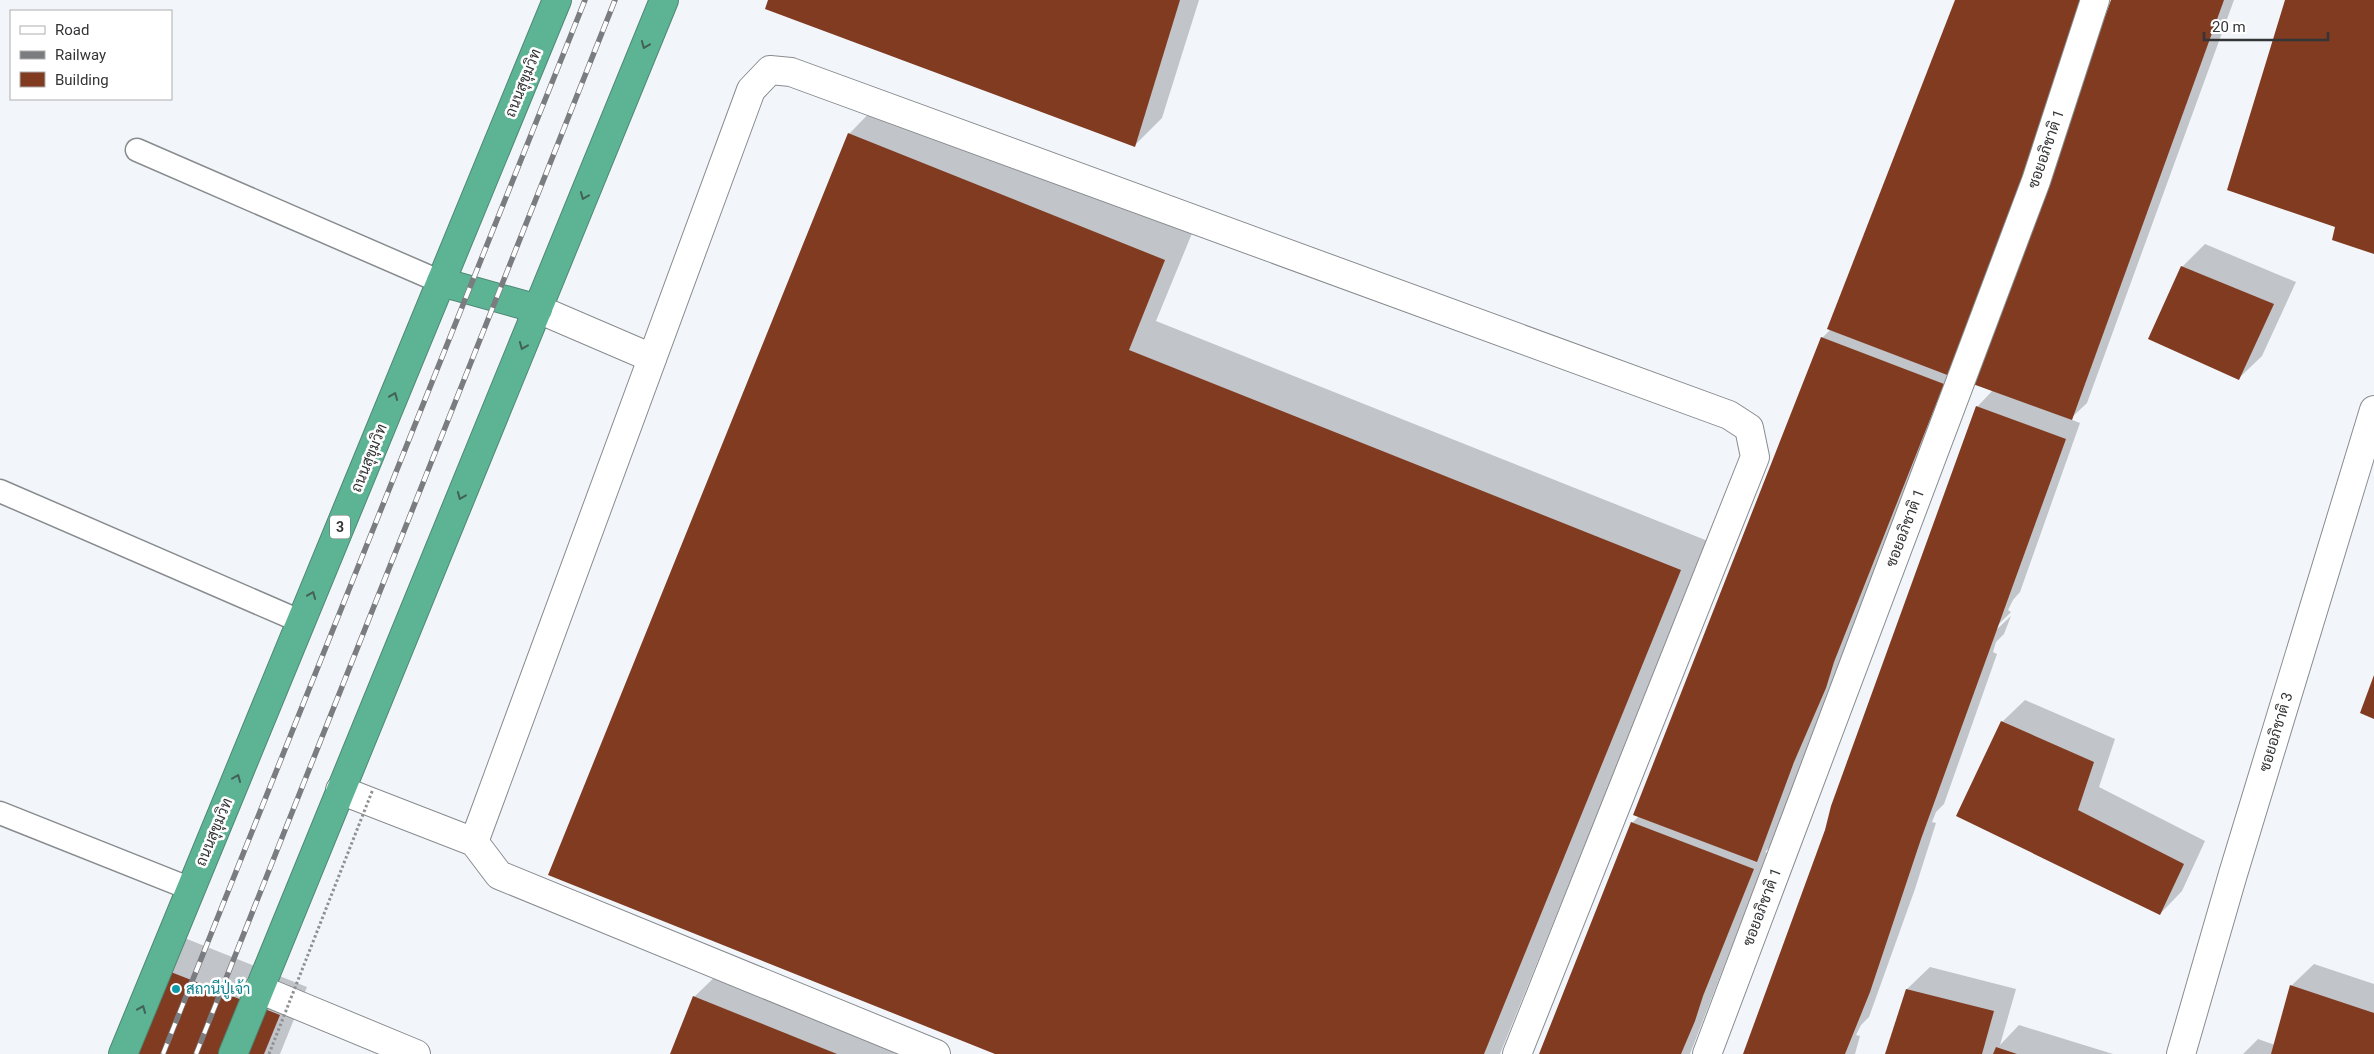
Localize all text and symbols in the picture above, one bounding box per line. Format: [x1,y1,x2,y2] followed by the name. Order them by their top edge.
[10,10,172,100] legend
[2204,10,2328,42] scale bar
[2212,18,2246,36] text: 20 m
[55,21,89,39] text: Road
[641,40,652,49] one-way arrow
[55,46,106,64] text: Railway
[501,46,547,121] street label: ถนนสุขุมวิท
[55,71,109,89] text: Building
[2024,107,2068,191] street label: ซอยอภิชาติ 1
[580,191,591,200] one-way arrow
[519,341,529,350] one-way arrow
[388,392,398,401] one-way arrow
[347,421,393,496] street label: ถนนสุขุมวิท
[1882,486,1928,570] street label: ซอยอภิชาติ 1
[457,492,467,500] one-way arrow
[330,516,350,538] road number: 3
[306,591,317,600] one-way arrow
[2255,690,2297,774] street label: ซอยอภิชาติ 3
[231,774,241,783] one-way arrow
[192,795,238,870] street label: ถนนสุขุมวิท
[1739,865,1785,949] street label: ซอยอภิชาติ 1
[186,979,250,999] place label: สถานีปู่เจ้า
[170,983,182,995] marker: สถานีปู่เจ้า
[135,1005,146,1014] one-way arrow

